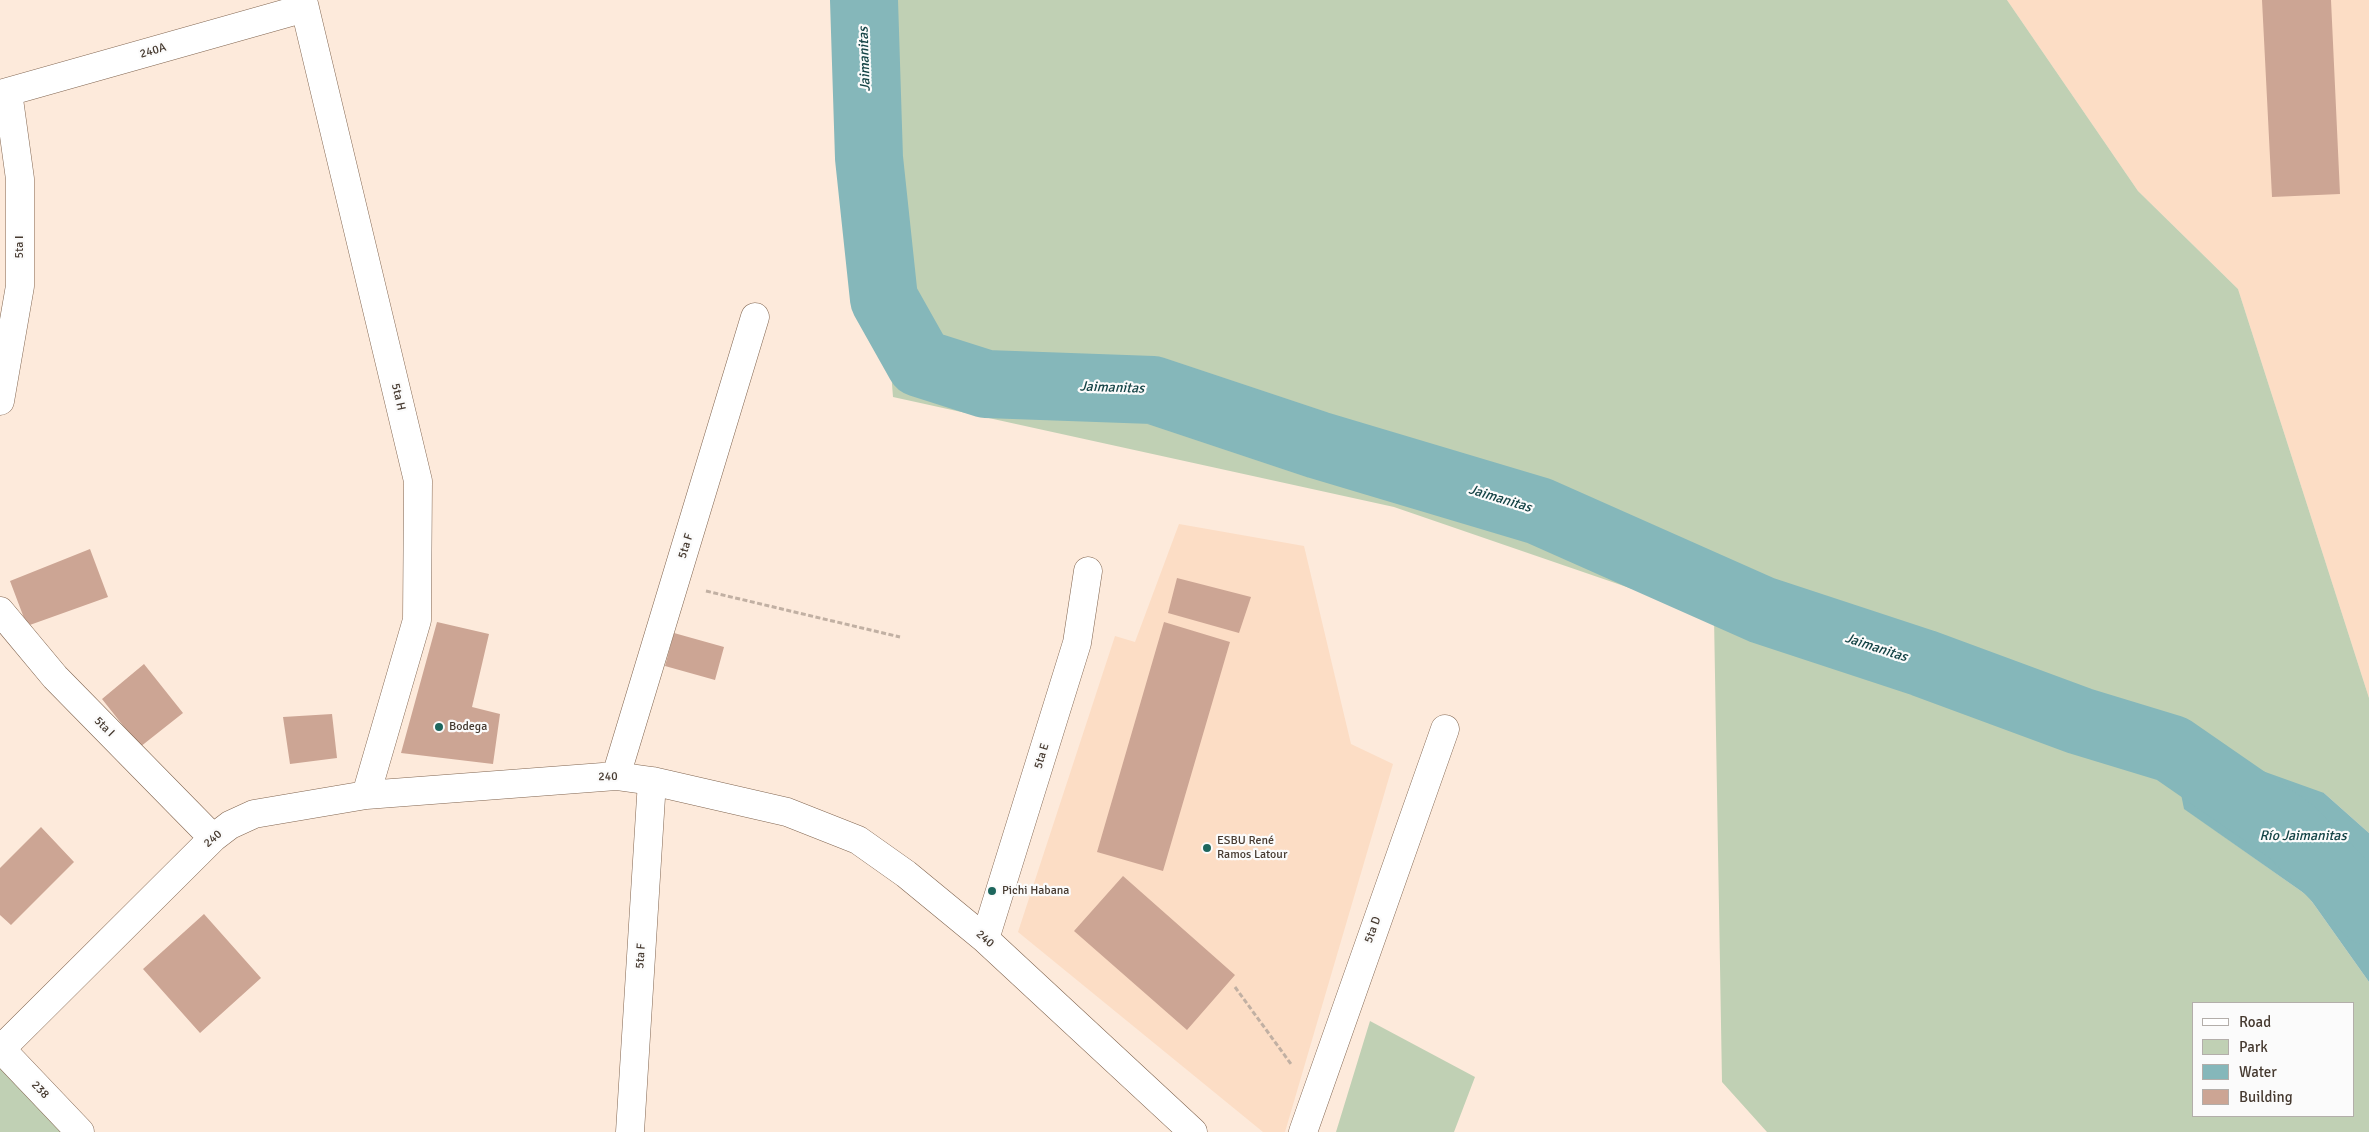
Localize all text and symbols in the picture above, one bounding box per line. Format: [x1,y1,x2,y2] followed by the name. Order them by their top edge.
[855,26,875,92] water label: Jaimanitas
[138,40,168,62] street label: 240A
[13,236,27,258] street label: 5ta I
[1079,378,1145,398] water label: Jaimanitas
[388,382,408,412] street label: 5ta H
[1467,482,1533,516] water label: Jaimanitas
[675,532,697,560] street label: 5ta F
[1843,630,1909,666] water label: Jaimanitas
[91,714,117,740] street label: 5ta I
[449,720,487,734] place label: Bodega
[433,721,445,733] marker: Bodega
[1031,741,1053,771] street label: 5ta E
[598,770,618,784] street label: 240
[201,827,225,851] street label: 240
[2259,828,2347,844] water label: Río Jaimanitas
[1217,834,1287,862] place label: ESBU René Ramos Latour
[1201,842,1213,854] marker: ESBU René Ramos Latour
[1002,884,1069,898] place label: Pichi Habana
[986,885,998,897] marker: Pichi Habana
[1362,915,1384,945] street label: 5ta D
[973,927,997,951] street label: 240
[633,943,649,969] street label: 5ta F
[2192,1002,2354,1117] legend
[2239,1013,2271,1031] text: Road
[2239,1038,2268,1056] text: Park
[2239,1063,2277,1081] text: Water
[28,1078,52,1102] street label: 238
[2239,1088,2293,1106] text: Building

